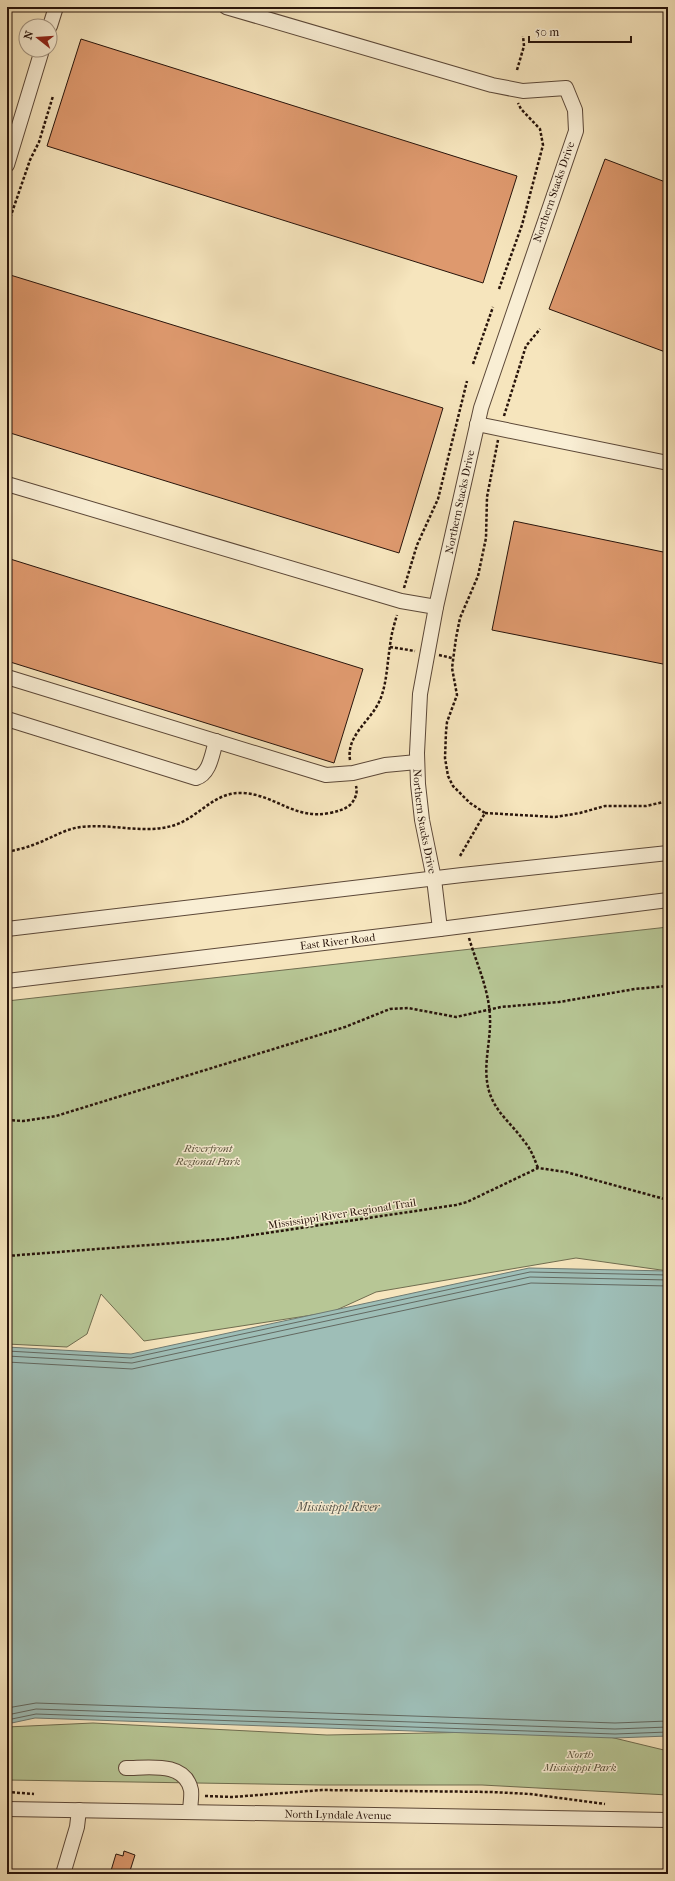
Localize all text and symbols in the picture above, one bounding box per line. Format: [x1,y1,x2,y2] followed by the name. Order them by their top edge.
[18,18,58,58] north arrow
[529,18,631,44] scale bar
[535,25,559,39] text: 50 m
[21,29,37,41] text: N
[531,139,578,244] street label: Northern Stacks Drive
[443,448,477,555] street label: Northern Stacks Drive
[411,769,439,875] street label: Northern Stacks Drive
[299,930,377,952] street label: East River Road
[175,1142,241,1168] park label: Riverfront Regional Park
[267,1196,417,1232] street label: Mississippi River Regional Trail
[296,1500,381,1514] water label: Mississippi River
[543,1748,617,1774] park label: North Mississippi Park
[284,1807,392,1822] street label: North Lyndale Avenue

